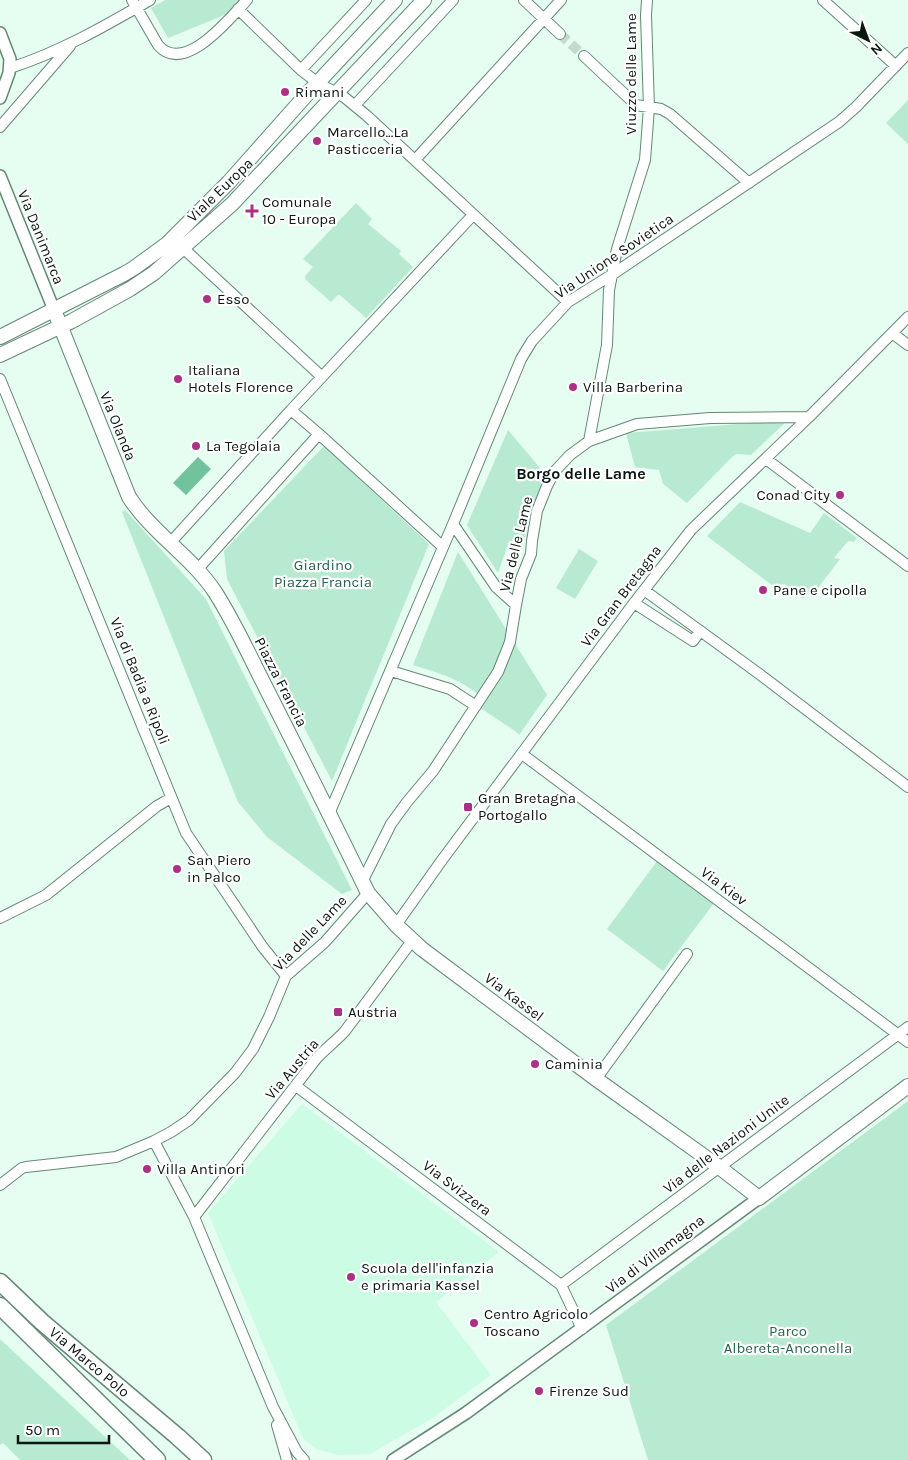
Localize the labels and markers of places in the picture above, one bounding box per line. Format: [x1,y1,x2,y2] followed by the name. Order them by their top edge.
[295,83,344,101] place label: Rimani
[279,86,291,98] marker: Rimani
[327,123,409,158] place label: Marcello...La Pasticceria
[311,135,323,147] marker: Marcello...La Pasticceria
[262,193,336,228] place label: Comunale 10 - Europa
[246,205,258,217] marker: Comunale 10 - Europa
[217,290,249,308] place label: Esso
[201,293,213,305] marker: Esso
[188,361,293,396] place label: Italiana Hotels Florence
[172,373,184,385] marker: Italiana Hotels Florence
[583,378,683,396] place label: Villa Barberina
[567,381,579,393] marker: Villa Barberina
[206,437,281,455] place label: La Tegolaia
[190,440,202,452] marker: La Tegolaia
[757,486,830,504] place label: Conad City
[834,489,846,501] marker: Conad City
[773,581,867,599] place label: Pane e cipolla
[757,584,769,596] marker: Pane e cipolla
[478,789,576,824] place label: Gran Bretagna Portogallo
[462,801,474,813] marker: Gran Bretagna Portogallo
[187,851,251,886] place label: San Piero in Palco
[171,863,183,875] marker: San Piero in Palco
[348,1003,397,1021] place label: Austria
[332,1006,344,1018] marker: Austria
[545,1055,603,1073] place label: Caminia
[529,1058,541,1070] marker: Caminia
[157,1160,245,1178] place label: Villa Antinori
[141,1163,153,1175] marker: Villa Antinori
[361,1259,494,1294] place label: Scuola dell'infanzia e primaria Kassel
[345,1271,357,1283] marker: Scuola dell'infanzia e primaria Kassel
[484,1305,588,1340] place label: Centro Agricolo Toscano
[468,1317,480,1329] marker: Centro Agricolo Toscano
[549,1382,629,1400] place label: Firenze Sud
[533,1385,545,1397] marker: Firenze Sud

